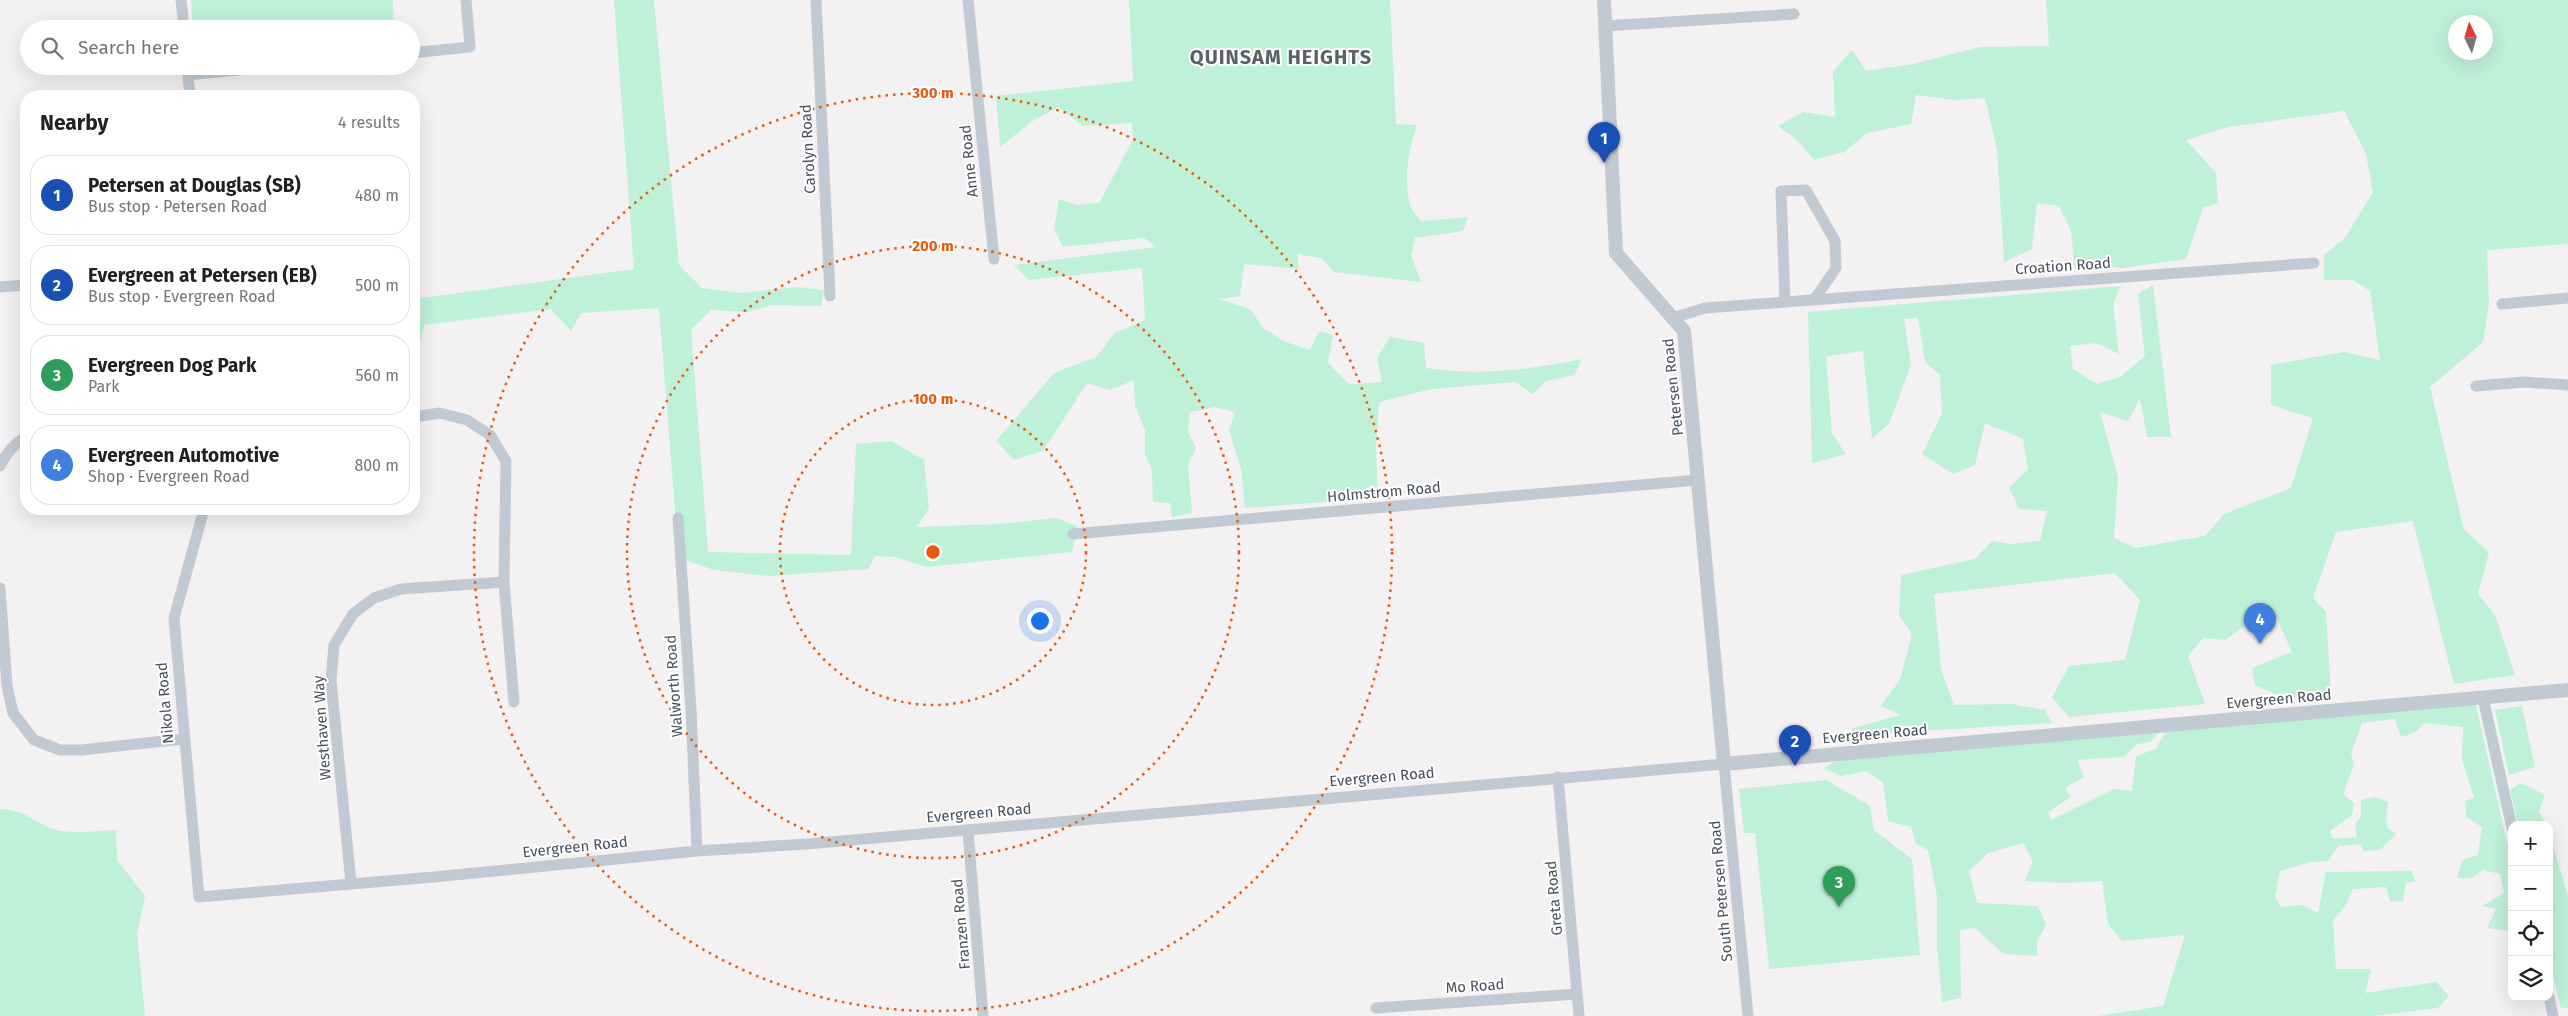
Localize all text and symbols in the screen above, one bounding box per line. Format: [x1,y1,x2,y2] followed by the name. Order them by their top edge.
[2448,15,2493,60] north arrow
[20,20,420,75] search box
[38,34,66,62] icon: search
[78,36,179,59] text: Search here
[1190,45,1372,69] district label: QUINSAM HEIGHTS
[911,84,954,102] text: 300 m
[797,104,819,194] street label: Carolyn Road
[40,110,108,136] text: Nearby
[338,113,400,132] text: 4 results
[1588,122,1620,163] pin: 1
[956,124,982,198] street label: Anne Road
[88,174,301,197] text: Petersen at Douglas (SB)
[53,186,61,205] text: 1
[355,186,399,205] text: 480 m
[88,197,267,216] text: Bus stop · Petersen Road
[912,237,954,255] text: 200 m
[2014,254,2112,278] street label: Croation Road
[88,264,317,287] text: Evergreen at Petersen (EB)
[53,276,61,295] text: 2
[355,276,399,295] text: 500 m
[88,287,276,306] text: Bus stop · Evergreen Road
[1659,337,1687,437] street label: Petersen Road
[88,354,256,377] text: Evergreen Dog Park
[53,366,61,385] text: 3
[356,366,399,385] text: 560 m
[88,377,120,396] text: Park
[913,390,953,408] text: 100 m
[88,444,279,467] text: Evergreen Automotive
[52,456,62,475] text: 4
[354,456,399,475] text: 800 m
[88,467,250,486] text: Shop · Evergreen Road
[1326,478,1442,506] street label: Holmstrom Road
[924,543,942,561] centre of rings
[2244,603,2276,644] pin: 4
[1027,608,1053,634] your location
[661,634,687,738] street label: Walworth Road
[152,661,178,745] street label: Nikola Road
[309,674,335,781] street label: Westhaven Way
[2226,685,2332,713] street label: Evergreen Road
[1822,720,1928,748] street label: Evergreen Road
[1779,725,1811,766] pin: 2
[1329,763,1435,791] street label: Evergreen Road
[926,799,1032,827] street label: Evergreen Road
[1706,820,1736,962] street label: South Petersen Road
[2508,821,2553,1001] map controls
[2508,821,2553,866] button: +
[522,833,628,861] street label: Evergreen Road
[1542,860,1566,936] street label: Greta Road
[1823,866,1855,907] pin: 3
[2508,866,2553,911] button: −
[948,878,974,970] street label: Franzen Road
[2508,911,2553,956] button: locate
[2508,956,2553,1001] button: layers
[1445,975,1505,997] street label: Mo Road

